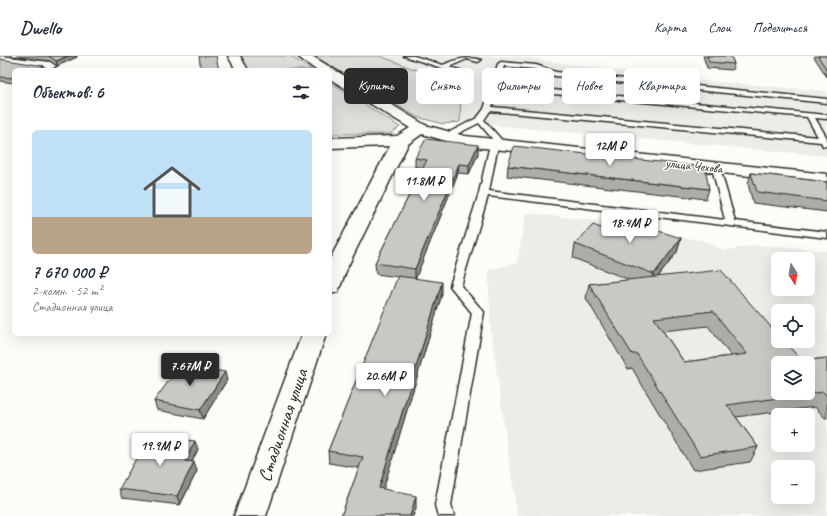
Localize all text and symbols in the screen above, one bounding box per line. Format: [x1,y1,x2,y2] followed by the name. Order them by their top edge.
[20,16,61,40] text: Dwello
[654,19,686,36] text: Карта
[708,19,731,36] text: Слои
[753,19,807,36] text: Поделиться
[344,68,408,104] chip: Купить
[416,68,474,104] chip: Снять
[482,68,554,104] chip: Фильтры
[562,68,616,104] chip: Новое
[624,68,700,104] chip: Квартира
[290,81,312,103] icon: filters
[32,82,103,103] text: Объектов: 6
[582,133,638,167] pin: 12M ₽
[594,138,626,154] text: 12M ₽
[663,155,725,177] street label: улица Чехова
[136,156,208,228] icon: home
[387,168,461,202] pin: 11.8M ₽
[404,173,444,189] text: 11.8M ₽
[593,210,667,244] pin: 18.4M ₽
[610,215,650,231] text: 18.4M ₽
[771,252,815,296] north arrow
[771,252,815,504] map controls
[32,262,107,283] text: 7 670 000 ₽
[32,283,102,299] text: 2-комн. · 52 m²
[32,299,113,315] text: Стадионная улица
[771,304,815,348] button: locate
[153,353,227,387] pin: 7.67M ₽
[771,356,815,400] button: layers
[170,358,210,374] text: 7.67M ₽
[348,363,422,397] pin: 20.6M ₽
[252,364,314,485] street label: Стадионная улица
[365,368,405,384] text: 20.6M ₽
[771,408,815,452] button: +
[123,433,197,467] pin: 19.9M ₽
[140,438,180,454] text: 19.9M ₽
[771,460,815,504] button: −

